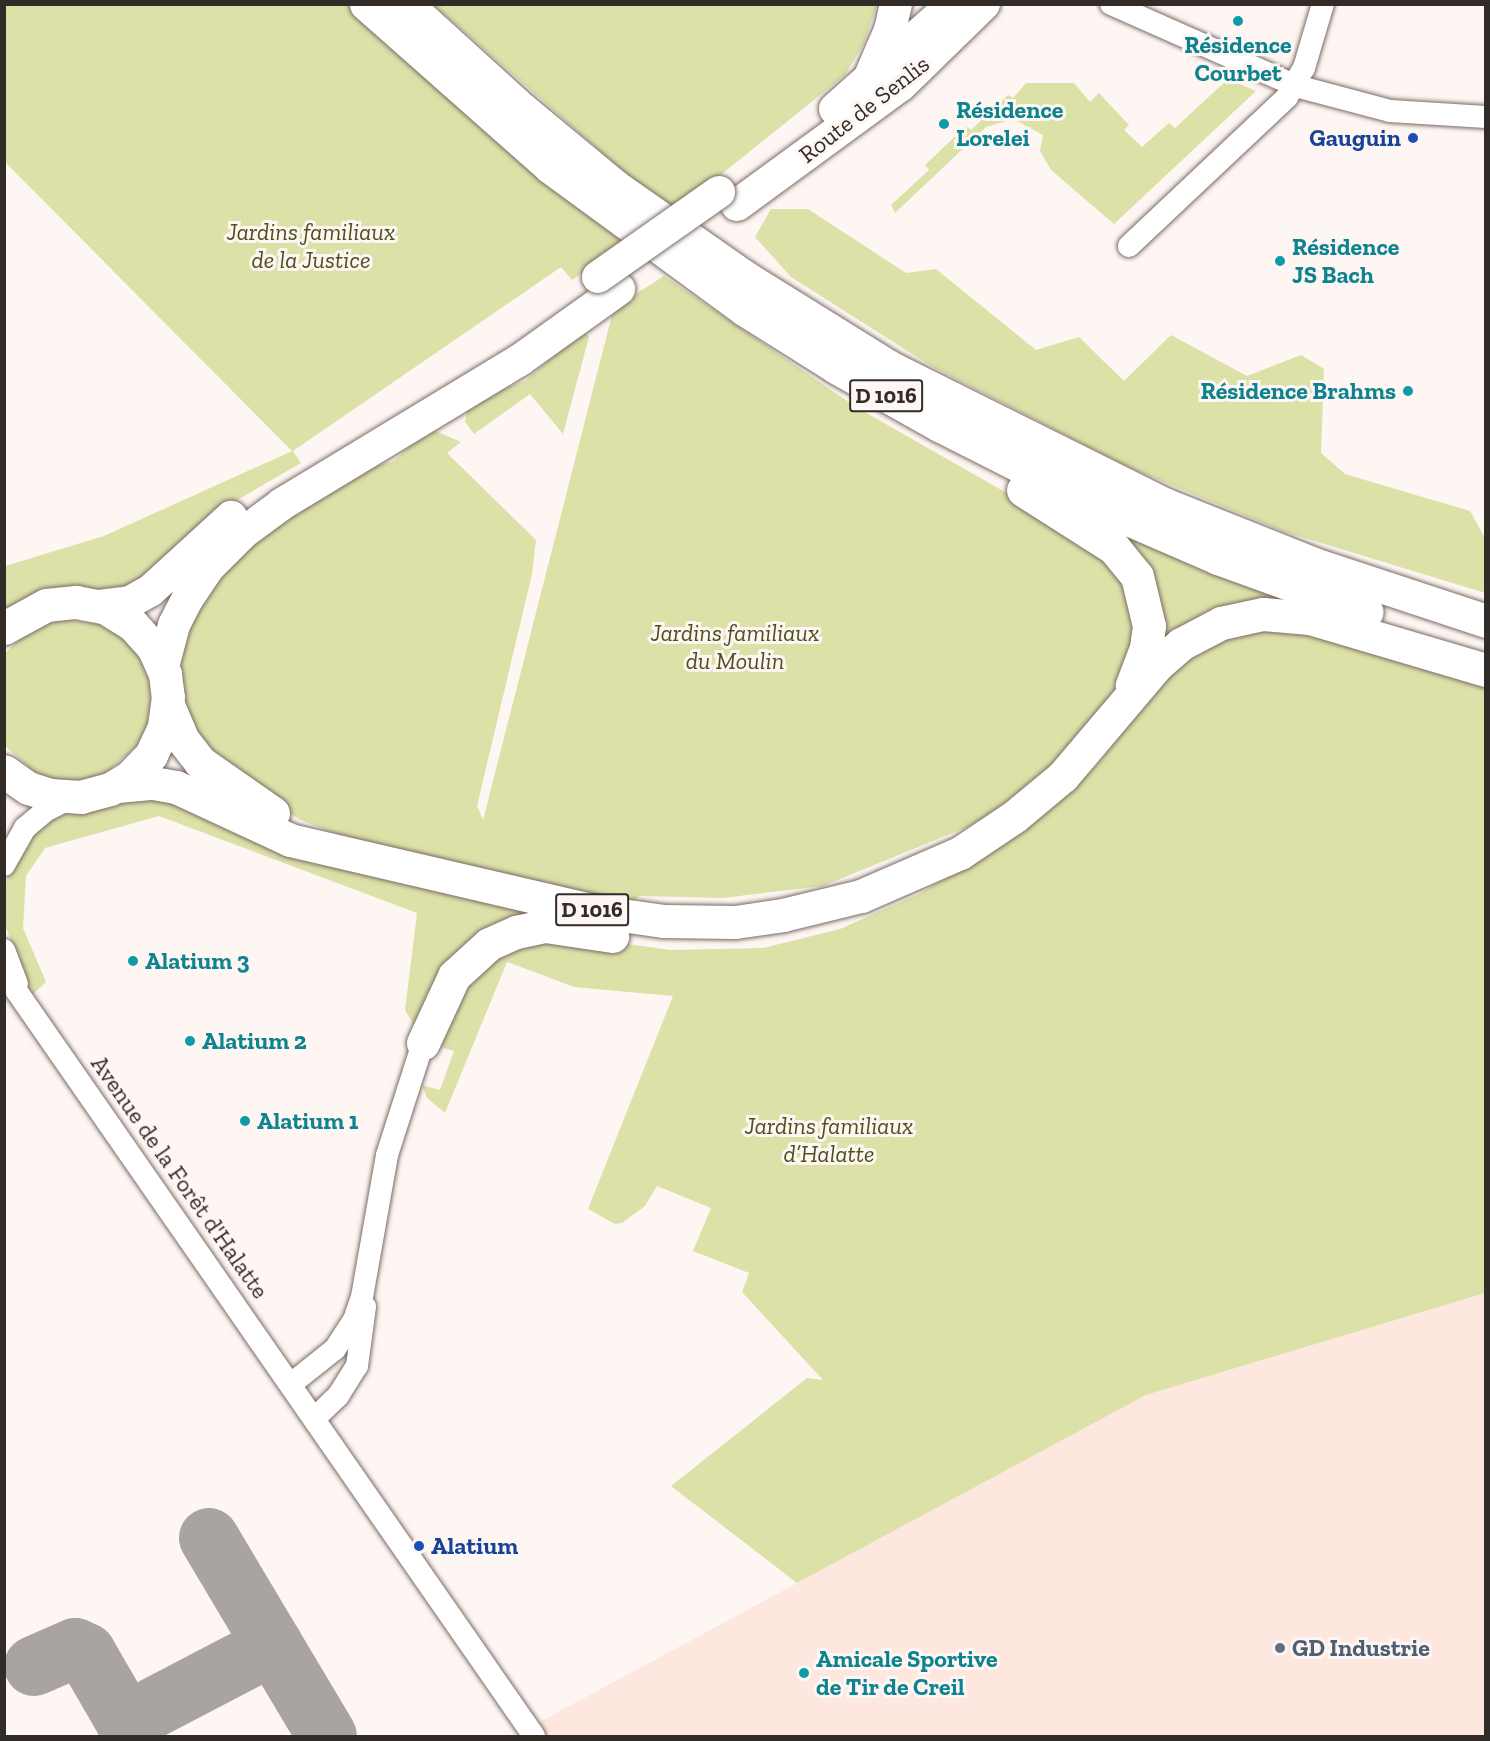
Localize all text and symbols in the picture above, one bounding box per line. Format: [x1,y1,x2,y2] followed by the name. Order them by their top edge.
[1231,14,1245,28] marker: Résidence Courbet
[1184,31,1292,87] place label: Résidence Courbet
[793,49,935,169] street label: Route de Senlis
[956,96,1063,152] place label: Résidence Lorelei
[937,117,951,131] marker: Résidence Lorelei
[1309,124,1401,152] place label: Gauguin
[1406,131,1420,145] marker: Gauguin
[227,218,395,274] park label: Jardins familiaux de la Justice
[1292,233,1399,289] place label: Résidence JS Bach
[1273,254,1287,268] marker: Résidence JS Bach
[848,377,924,415] road number: D 1016
[1201,377,1396,405] place label: Résidence Brahms
[1401,384,1415,398] marker: Résidence Brahms
[651,619,819,675] park label: Jardins familiaux du Moulin
[554,891,630,929] road number: D 1016
[145,947,250,975] place label: Alatium 3
[126,954,140,968] marker: Alatium 3
[202,1027,307,1055] place label: Alatium 2
[183,1034,197,1048] marker: Alatium 2
[85,1050,275,1304] street label: Avenue de la Forêt d'Halatte
[257,1107,358,1135] place label: Alatium 1
[745,1112,913,1168] park label: Jardins familiaux d’Halatte
[238,1114,252,1128] marker: Alatium 1
[431,1532,518,1560] place label: Alatium
[412,1539,426,1553] marker: Alatium
[1292,1634,1430,1662] place label: GD Industrie
[1273,1641,1287,1655] marker: GD Industrie
[816,1645,998,1701] place label: Amicale Sportive de Tir de Creil
[797,1666,811,1680] marker: Amicale Sportive de Tir de Creil

